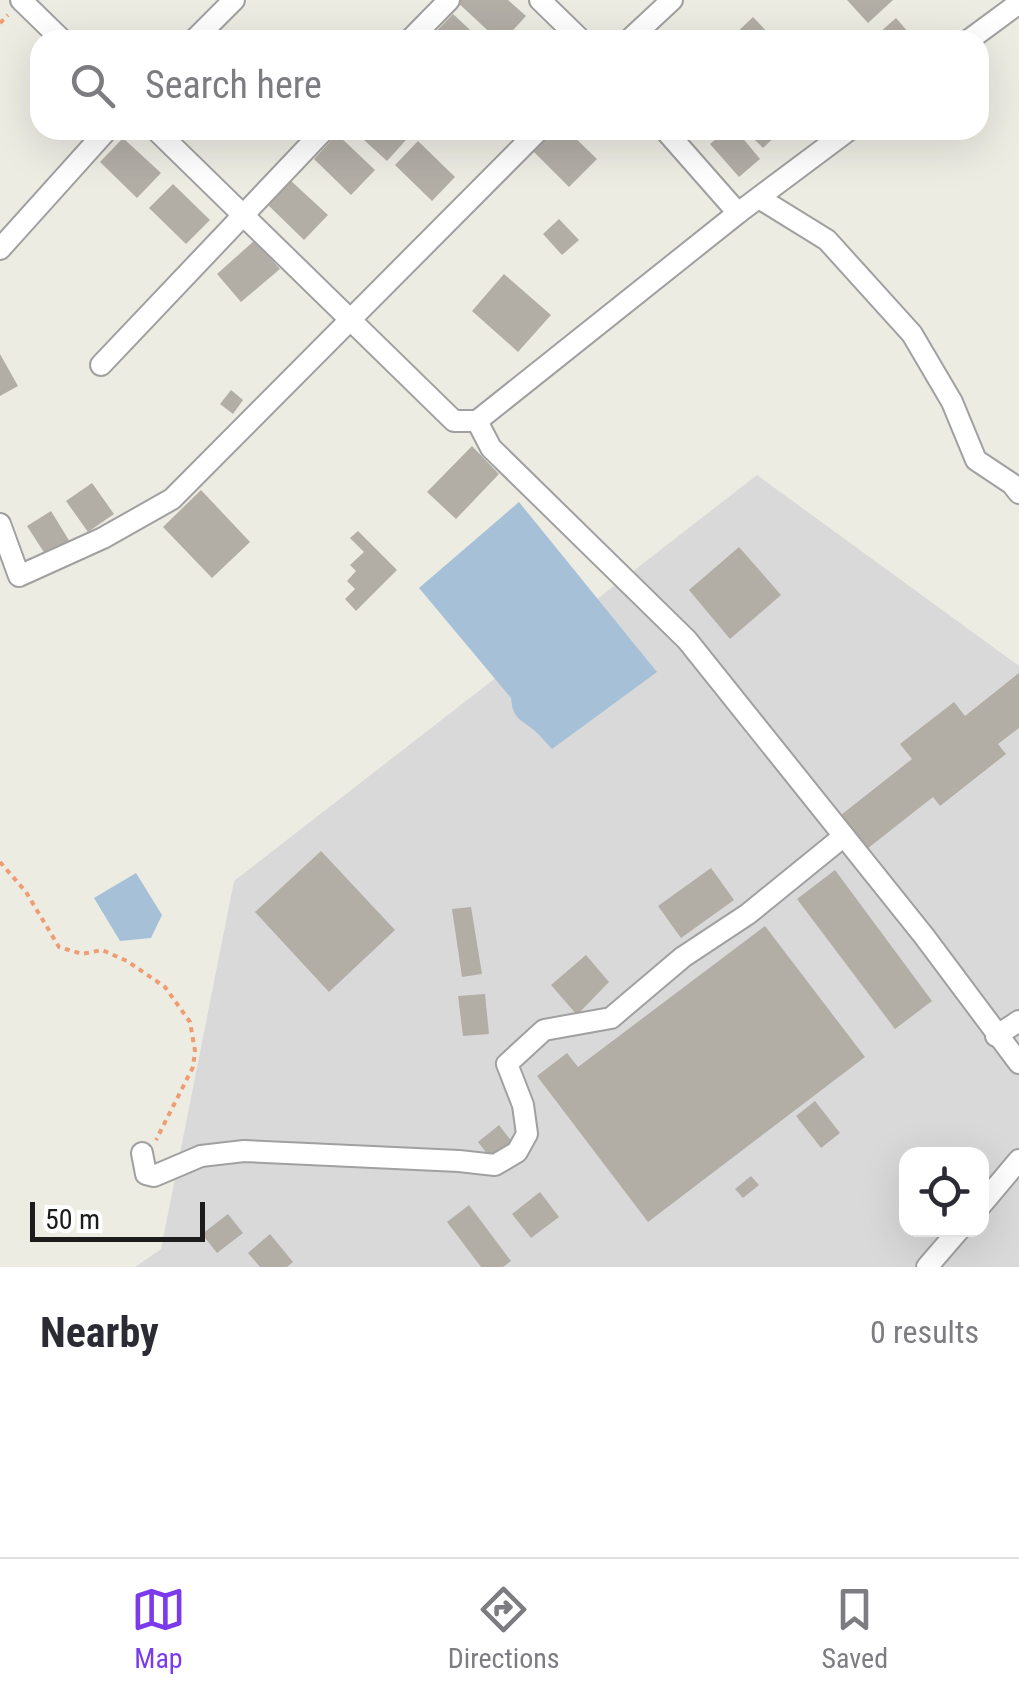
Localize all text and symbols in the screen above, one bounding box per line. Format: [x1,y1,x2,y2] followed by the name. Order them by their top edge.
[30,30,989,140] search box
[65,58,120,113] icon: search
[145,63,322,107] text: Search here
[899,1147,989,1237] map controls
[899,1147,989,1237] button: locate
[30,1197,205,1242] scale bar
[45,1203,100,1236] text: 50 m
[40,1308,159,1357] text: Nearby
[870,1313,979,1351] text: 0 results
[131,1582,186,1675] tab: Map
[448,1582,560,1675] tab: Directions
[821,1582,888,1675] tab: Saved

